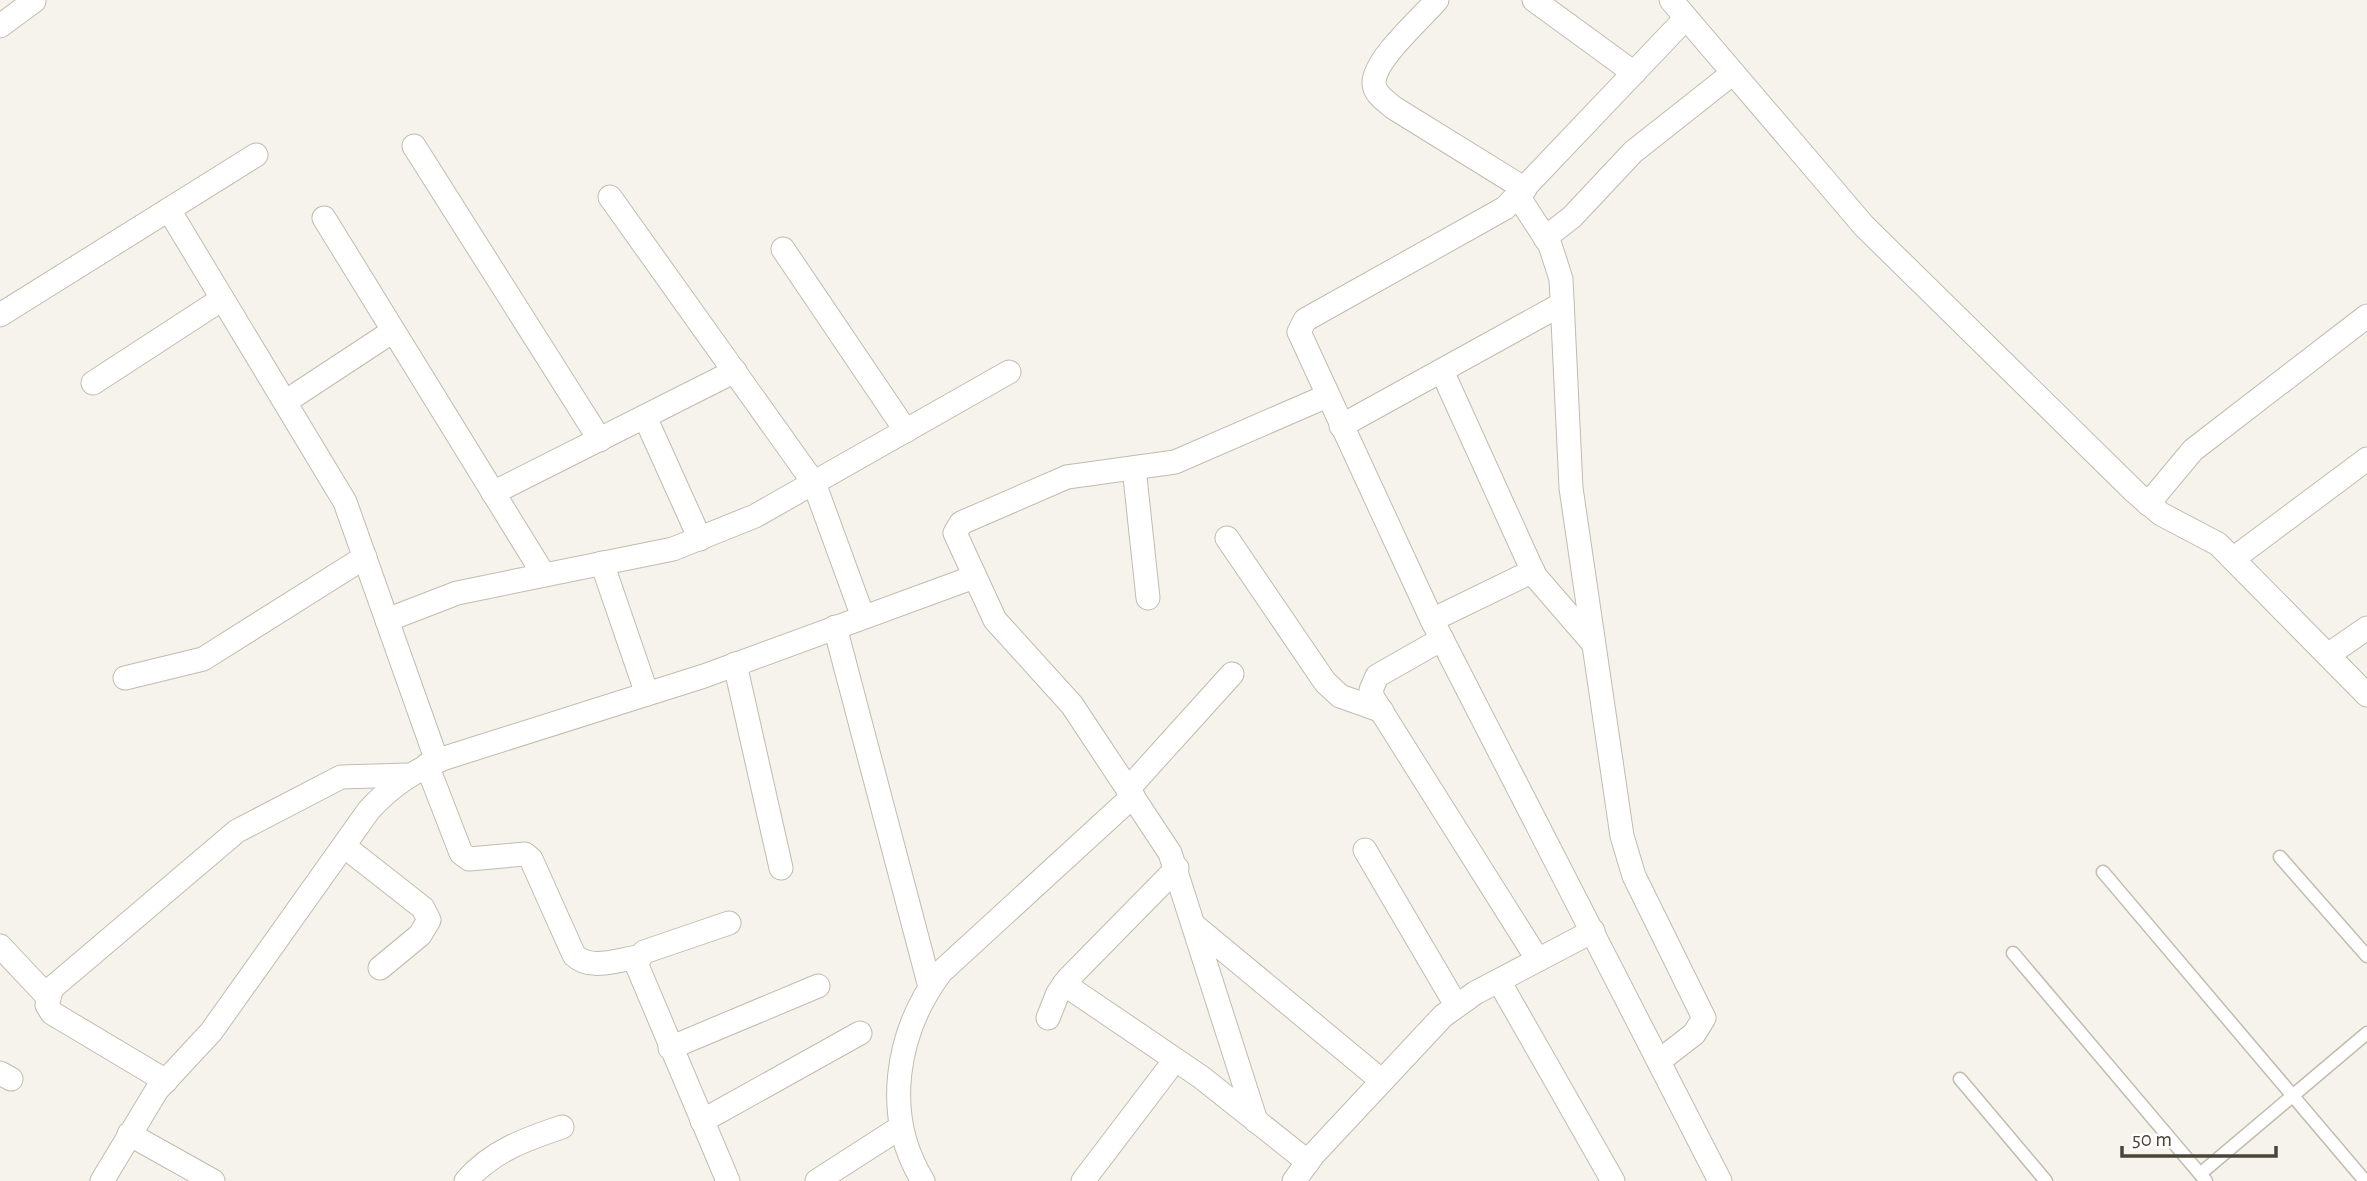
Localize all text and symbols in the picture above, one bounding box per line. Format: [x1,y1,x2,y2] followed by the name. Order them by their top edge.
[2122,1114,2276,1158] scale bar
[2132,1129,2172,1150] text: 50 m

